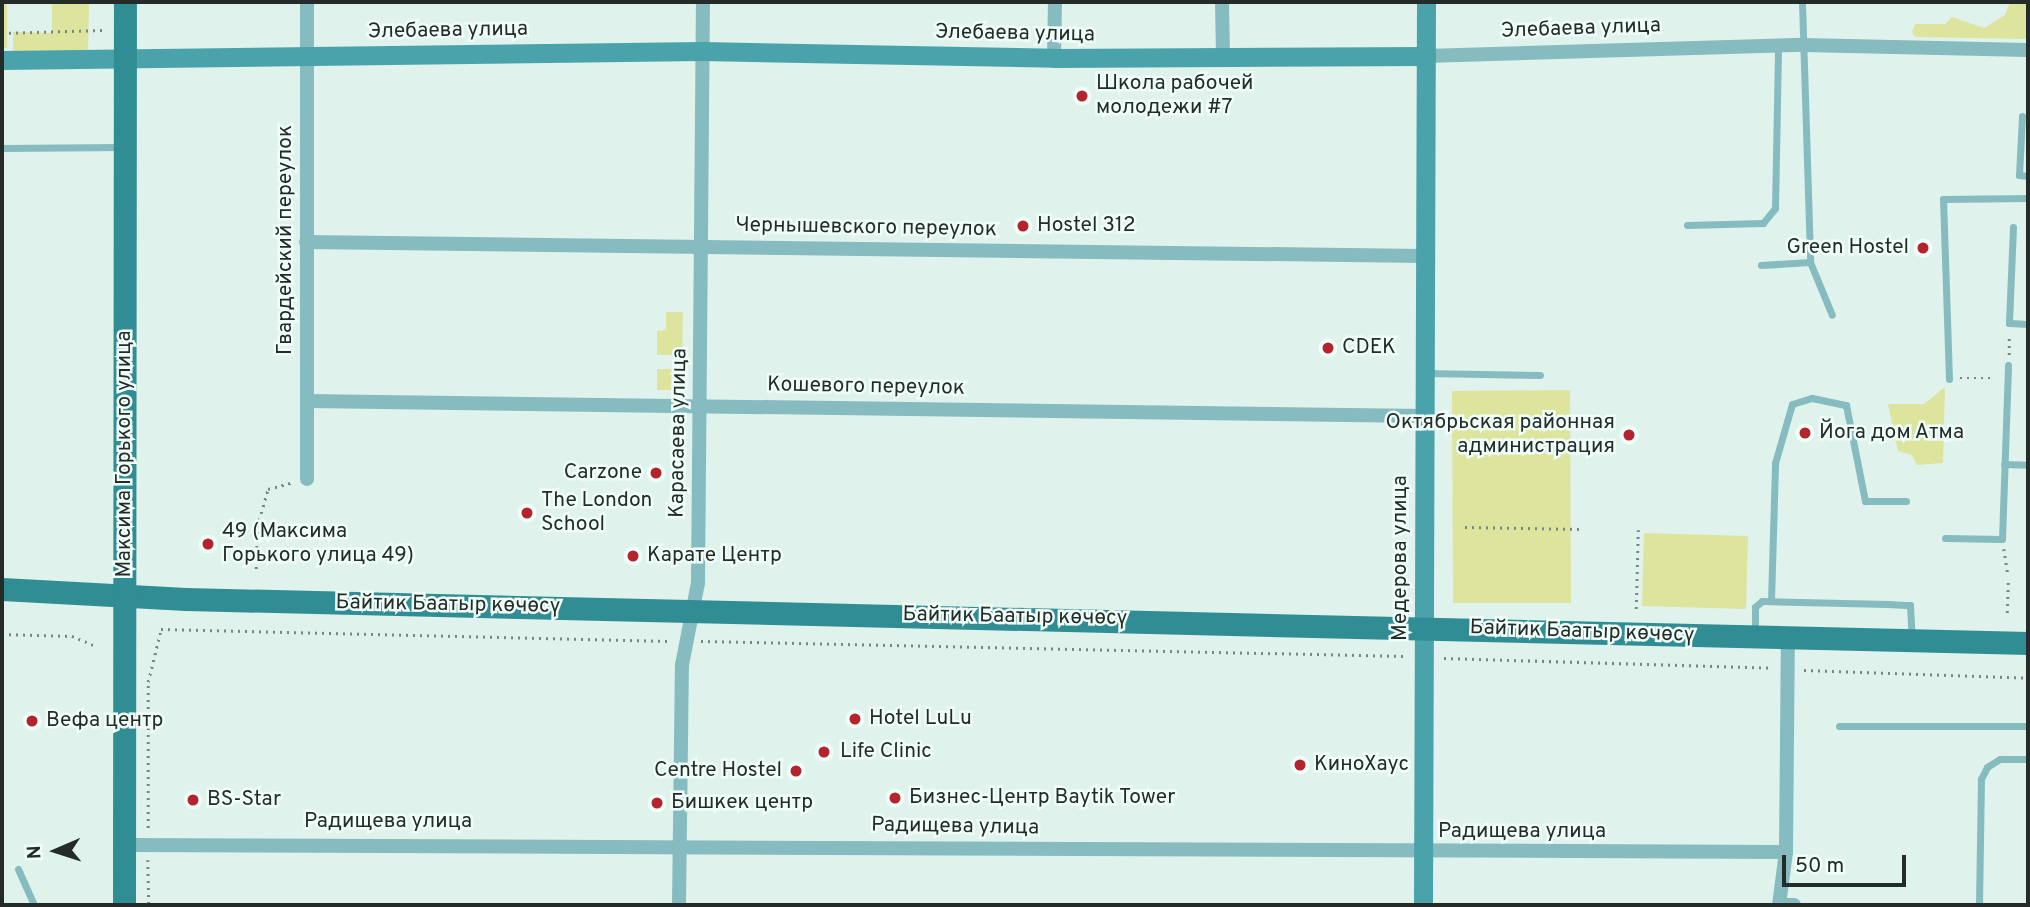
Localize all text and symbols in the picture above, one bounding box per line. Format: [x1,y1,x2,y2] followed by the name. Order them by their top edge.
[1501,14,1661,44] street label: Элебаева улица
[368,17,528,45] street label: Элебаева улица
[935,20,1095,48] street label: Элебаева улица
[1096,71,1253,121] place label: Школа рабочей молодежи #7
[1074,88,1090,104] marker: Школа рабочей молодежи #7
[273,125,299,355] street label: Гвардейский переулок
[735,213,997,243] street label: Чернышевского переулок
[1037,213,1136,239] place label: Hostel 312
[1015,218,1031,234] marker: Hostel 312
[1787,235,1909,261] place label: Green Hostel
[1915,240,1931,256] marker: Green Hostel
[112,330,138,578] street label: Максима Горького улица
[1342,335,1396,361] place label: CDEK
[1320,340,1336,356] marker: CDEK
[665,348,693,518] street label: Карасаева улица
[767,373,965,401] street label: Кошевого переулок
[1386,410,1615,460] place label: Октябрьская районная администрация
[1819,420,1965,446] place label: Йога дом Атма
[1797,425,1813,441] marker: Йога дом Атма
[1621,427,1637,443] marker: Октябрьская районная администрация
[564,460,642,486] place label: Carzone
[648,465,664,481] marker: Carzone
[1388,475,1414,641] street label: Медерова улица
[541,488,652,538] place label: The London School
[519,505,535,521] marker: The London School
[222,519,414,569] place label: 49 (Максима Горького улица 49)
[200,536,216,552] marker: 49 (Максима Горького улица 49)
[647,543,782,569] place label: Карате Центр
[625,548,641,564] marker: Карате Центр
[335,590,561,620] street label: Байтик Баатыр көчөсү
[902,602,1128,632] street label: Байтик Баатыр көчөсү
[1469,615,1695,649] street label: Байтик Баатыр көчөсү
[869,706,972,732] place label: Hotel LuLu
[46,708,163,734] place label: Вефа центр
[847,711,863,727] marker: Hotel LuLu
[24,713,40,729] marker: Вефа центр
[840,739,932,765] place label: Life Clinic
[814,742,834,762] marker: Life Clinic
[1314,752,1409,778] place label: КиноХаус
[1292,757,1308,773] marker: КиноХаус
[654,758,782,784] place label: Centre Hostel
[788,763,804,779] marker: Centre Hostel
[909,785,1176,811] place label: Бизнес-Центр Baytik Tower
[207,787,281,813] place label: BS-Star
[671,790,813,816] place label: Бишкек центр
[887,790,903,806] marker: Бизнес-Центр Baytik Tower
[185,792,201,808] marker: BS-Star
[649,795,665,811] marker: Бишкек центр
[304,809,472,835] street label: Радищева улица
[871,813,1039,841] street label: Радищева улица
[21,816,91,886] north arrow
[1438,819,1606,845] street label: Радищева улица
[1785,841,1909,885] scale bar
[23,845,47,860] text: N
[1795,853,1844,880] text: 50 m

